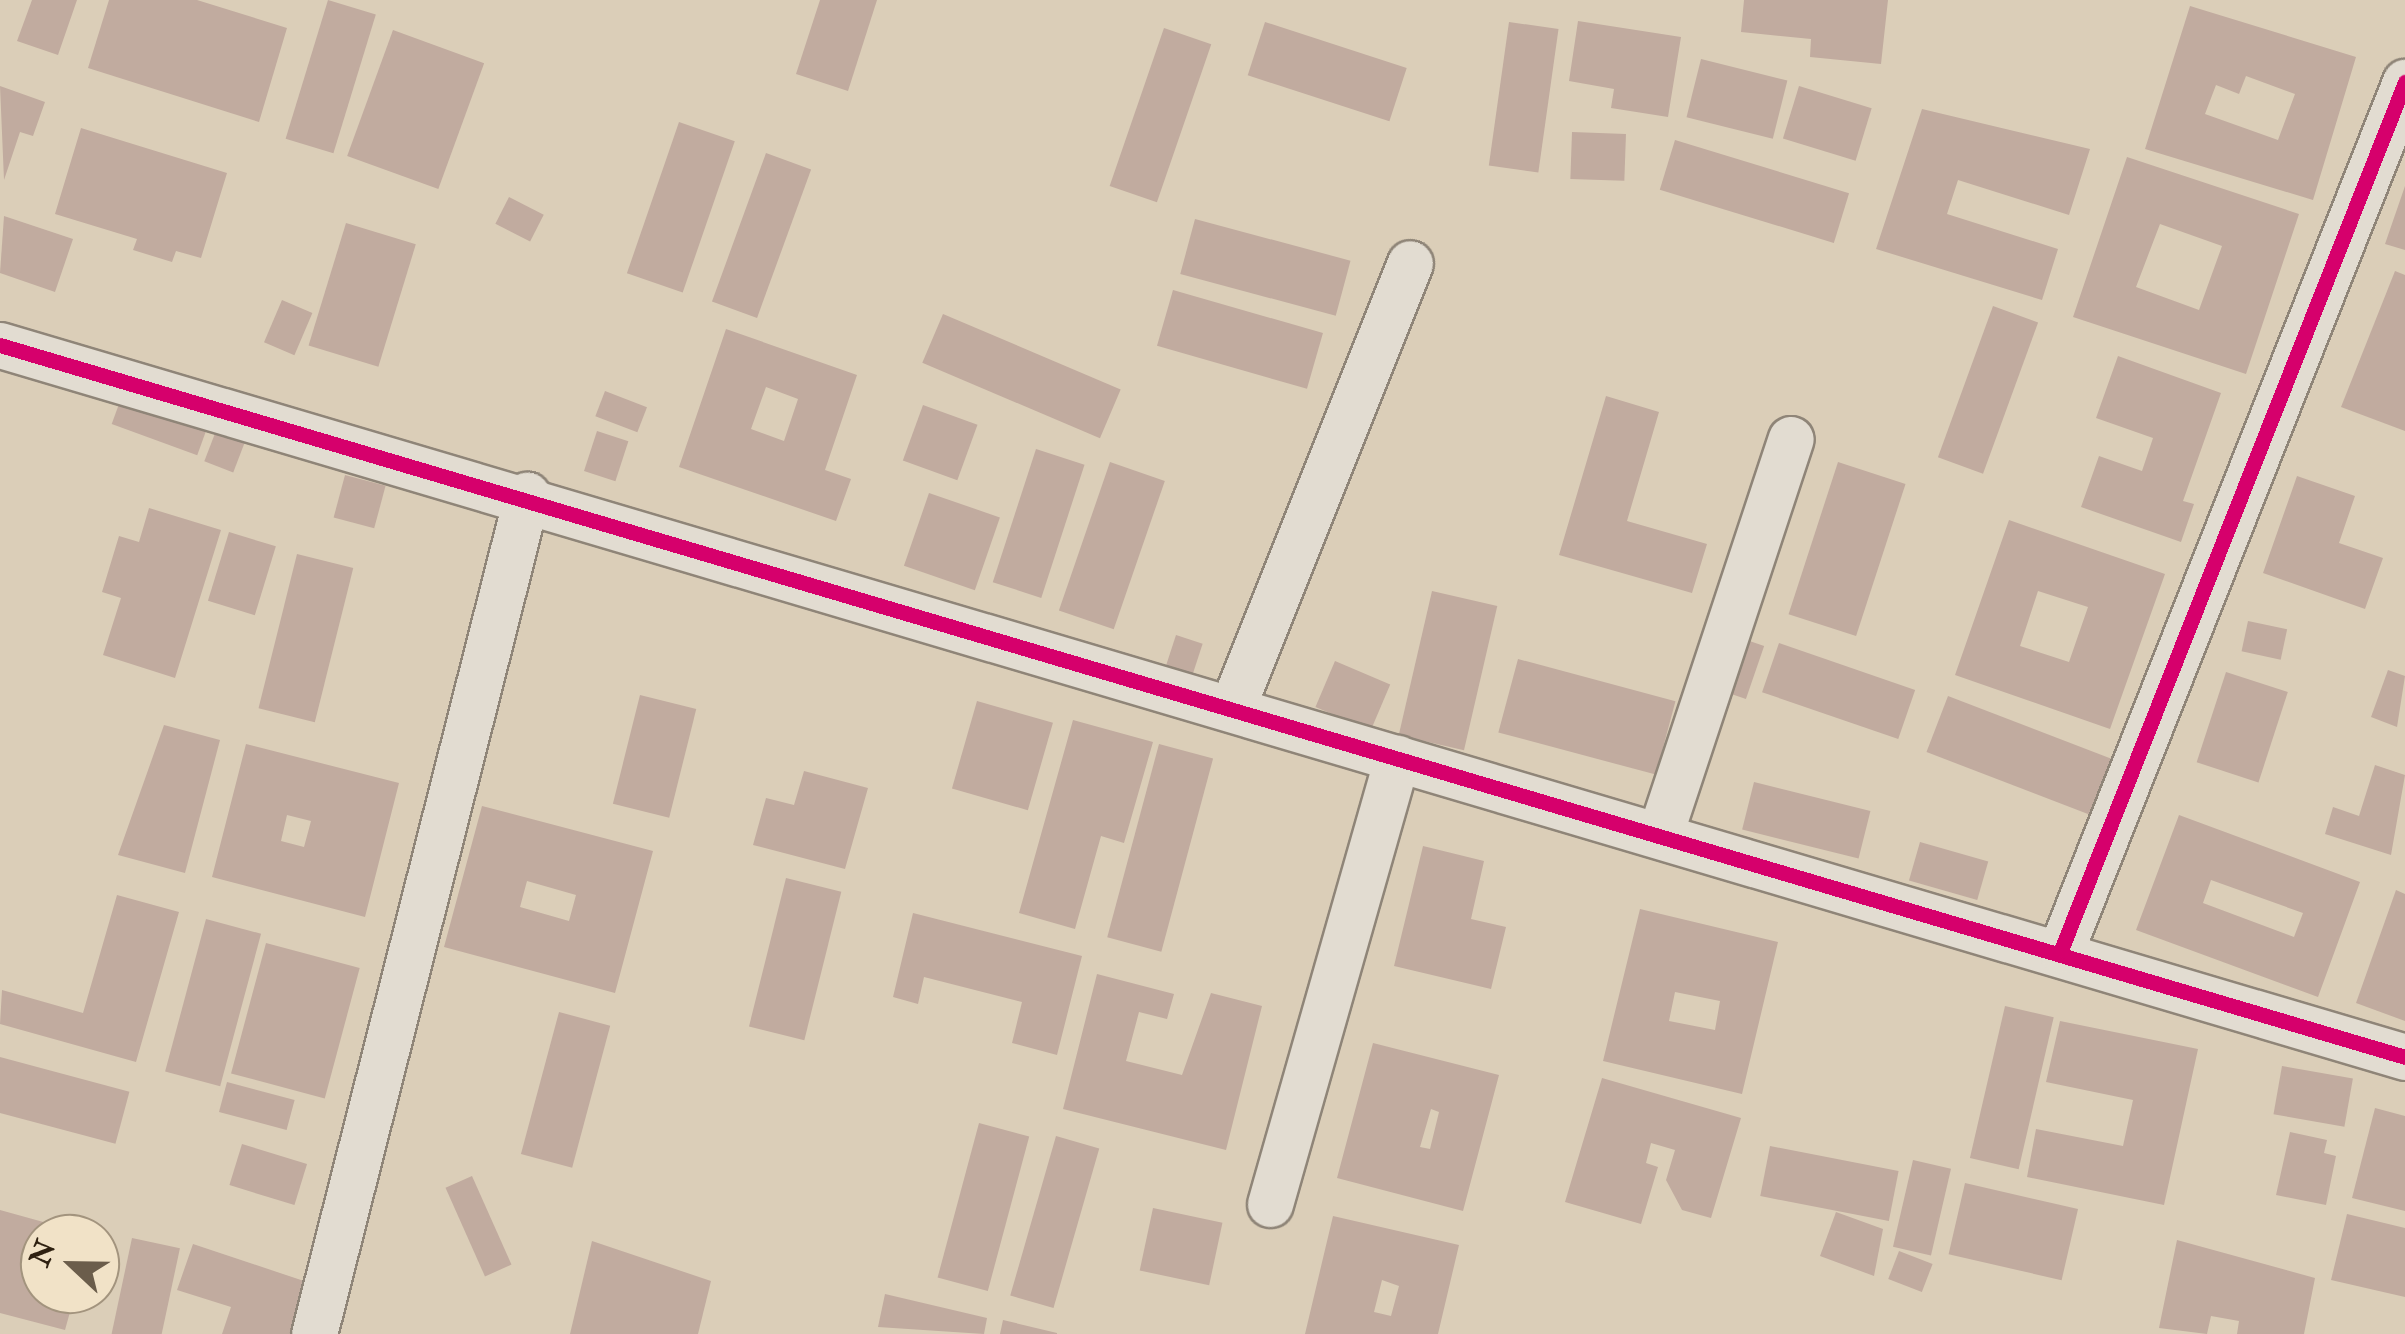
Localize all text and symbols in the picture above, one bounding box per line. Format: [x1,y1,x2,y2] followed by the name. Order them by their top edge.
[20,1214,120,1314] north arrow
[23,1235,64,1272] text: N

